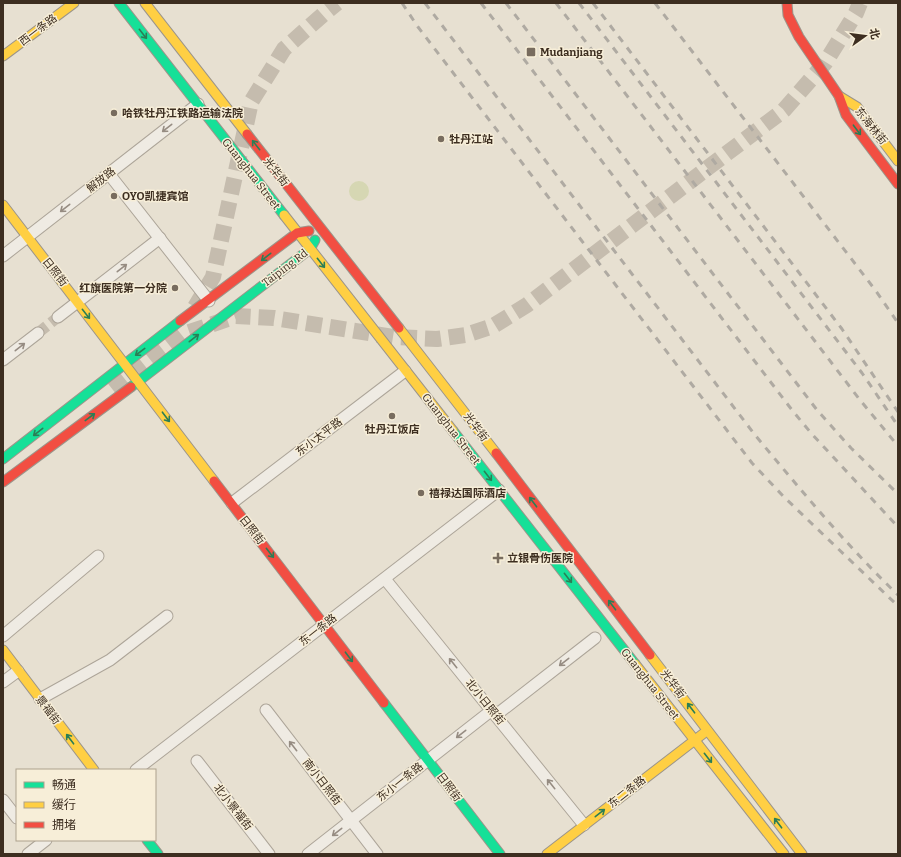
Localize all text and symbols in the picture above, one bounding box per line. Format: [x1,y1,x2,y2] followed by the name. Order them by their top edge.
[17,12,59,48] street label: 西一条路
[845,16,885,56] north arrow
[867,27,882,41] text: 北
[139,28,147,39] one-way arrow
[525,46,537,58] marker: Mudanjiang
[540,46,603,59] place label: Mudanjiang
[852,105,890,147] street label: 东海林街
[122,107,243,120] place label: 哈铁牡丹江铁路运输法院
[109,108,119,118] marker: 哈铁牡丹江铁路运输法院
[162,124,173,133] one-way arrow
[853,124,861,135] one-way arrow
[449,133,493,146] place label: 牡丹江站
[436,134,446,144] marker: 牡丹江站
[219,136,283,212] street label: Guanghua Street
[251,139,260,150] one-way arrow
[261,155,291,189] street label: 光华街
[84,165,118,195] street label: 解放路
[122,190,189,203] place label: OYO凯捷宾馆
[109,191,119,201] marker: OYO凯捷宾馆
[59,204,70,213] one-way arrow
[260,246,311,289] street label: Taiping Rd
[261,252,272,261] one-way arrow
[40,255,70,289] street label: 日照街
[317,258,326,269] one-way arrow
[116,263,127,272] one-way arrow
[79,282,167,295] place label: 红旗医院第一分院
[170,283,180,293] marker: 红旗医院第一分院
[82,308,91,319] one-way arrow
[188,334,199,342] one-way arrow
[15,342,26,351] one-way arrow
[135,348,146,356] one-way arrow
[419,391,483,467] street label: Guanghua Street
[461,410,491,444] street label: 光华街
[162,411,170,422] one-way arrow
[387,411,397,421] marker: 牡丹江饭店
[85,413,96,421] one-way arrow
[293,415,345,459] street label: 东小太平路
[365,423,420,436] place label: 牡丹江饭店
[32,428,43,436] one-way arrow
[483,470,492,481] one-way arrow
[429,487,506,500] place label: 禧禄达国际酒店
[416,488,426,498] marker: 禧禄达国际酒店
[529,496,537,507] one-way arrow
[237,513,267,547] street label: 日照街
[266,548,275,559] one-way arrow
[492,552,504,564] marker: 立银骨伤医院
[507,552,573,565] place label: 立银骨伤医院
[564,573,572,584] one-way arrow
[608,600,617,611] one-way arrow
[297,611,339,649] street label: 东一条路
[618,646,682,722] street label: Guanghua Street
[345,651,354,662] one-way arrow
[449,658,458,669] one-way arrow
[559,658,570,666] one-way arrow
[658,667,688,701] street label: 光华街
[463,677,507,727] street label: 北小日照街
[33,693,63,727] street label: 景福街
[687,703,696,714] one-way arrow
[455,730,466,738] one-way arrow
[66,733,74,744] one-way arrow
[289,740,298,751] one-way arrow
[704,752,712,763] one-way arrow
[300,756,344,808] street label: 南小日照街
[374,760,426,804] street label: 东小一条路
[16,769,156,841] legend
[434,770,464,804] street label: 日照街
[606,773,648,811] street label: 东二条路
[52,778,76,792] text: 畅通
[546,778,555,789] one-way arrow
[211,781,255,833] street label: 北小景福街
[52,798,76,812] text: 缓行
[594,809,605,817] one-way arrow
[774,817,783,828] one-way arrow
[52,818,76,832] text: 拥堵
[331,827,342,836] one-way arrow

